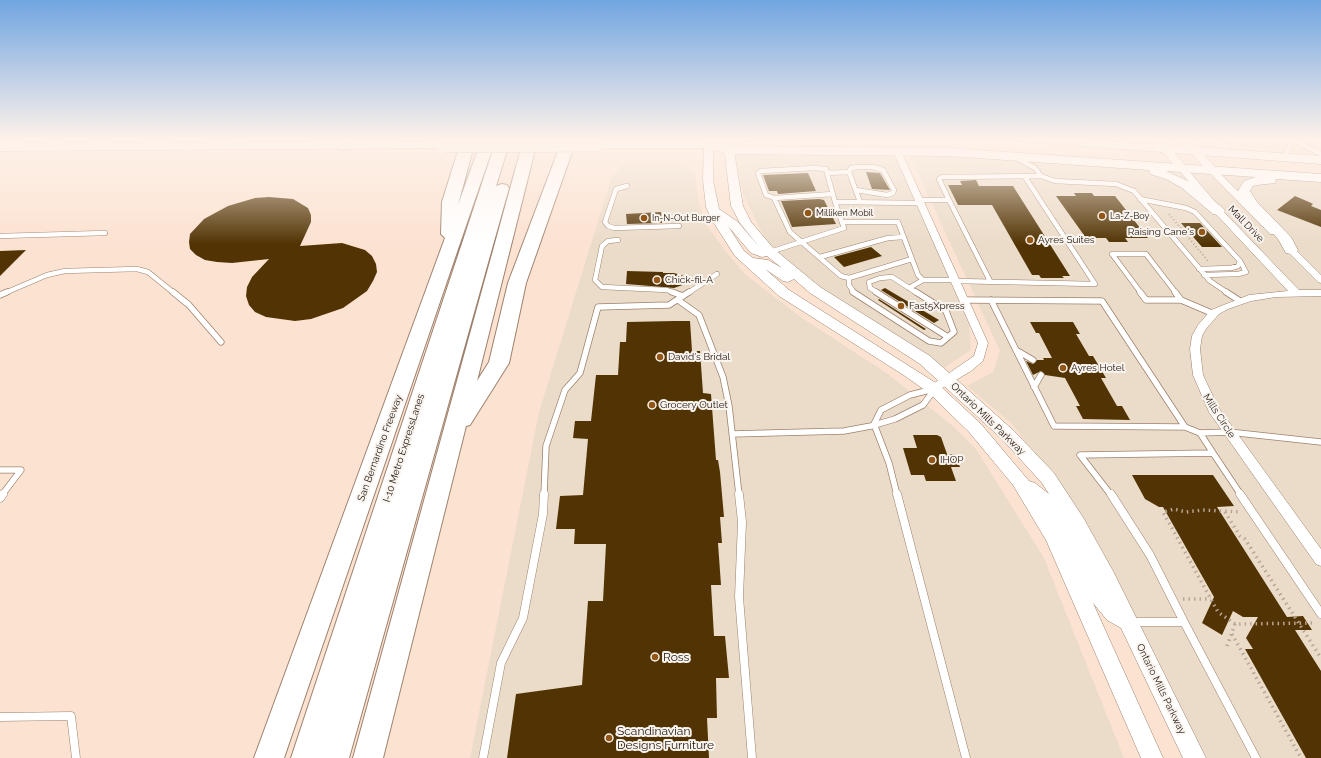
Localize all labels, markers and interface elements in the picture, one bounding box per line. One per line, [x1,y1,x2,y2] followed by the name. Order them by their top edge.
[1226,203,1266,245] street label: Mall Drive
[803,208,813,218] marker: Milliken Mobil
[816,208,873,218] place label: Milliken Mobil
[1097,211,1107,221] marker: La-Z-Boy
[1110,211,1149,221] place label: La-Z-Boy
[639,213,649,223] marker: In-N-Out Burger
[652,213,720,223] place label: In-N-Out Burger
[1128,226,1194,238] place label: Raising Cane's
[1197,227,1207,237] marker: Raising Cane's
[1038,234,1095,246] place label: Ayres Suites
[1025,235,1035,245] marker: Ayres Suites
[665,274,713,286] place label: Chick-fil-A
[652,275,662,285] marker: Chick-fil-A
[909,300,965,312] place label: Fast5Xpress
[896,301,906,311] marker: Fast5Xpress
[668,351,730,363] place label: David's Bridal
[655,352,665,362] marker: David's Bridal
[1071,362,1124,374] place label: Ayres Hotel
[1058,363,1068,373] marker: Ayres Hotel
[948,380,1028,458] street label: Ontario Mills Parkway
[381,392,427,504] street label: I-10 Metro ExpressLanes
[1200,392,1238,440] street label: Mills Circle
[355,393,405,503] street label: San Bernardino Freeway
[660,399,728,411] place label: Grocery Outlet
[647,400,657,410] marker: Grocery Outlet
[940,454,964,466] place label: IHOP
[927,455,937,465] marker: IHOP
[1134,642,1188,736] street label: Ontario Mills Parkway
[663,650,689,664] place label: Ross
[650,652,660,662] marker: Ross
[617,724,714,752] place label: Scandinavian Designs Furniture
[604,733,614,743] marker: Scandinavian Designs Furniture

